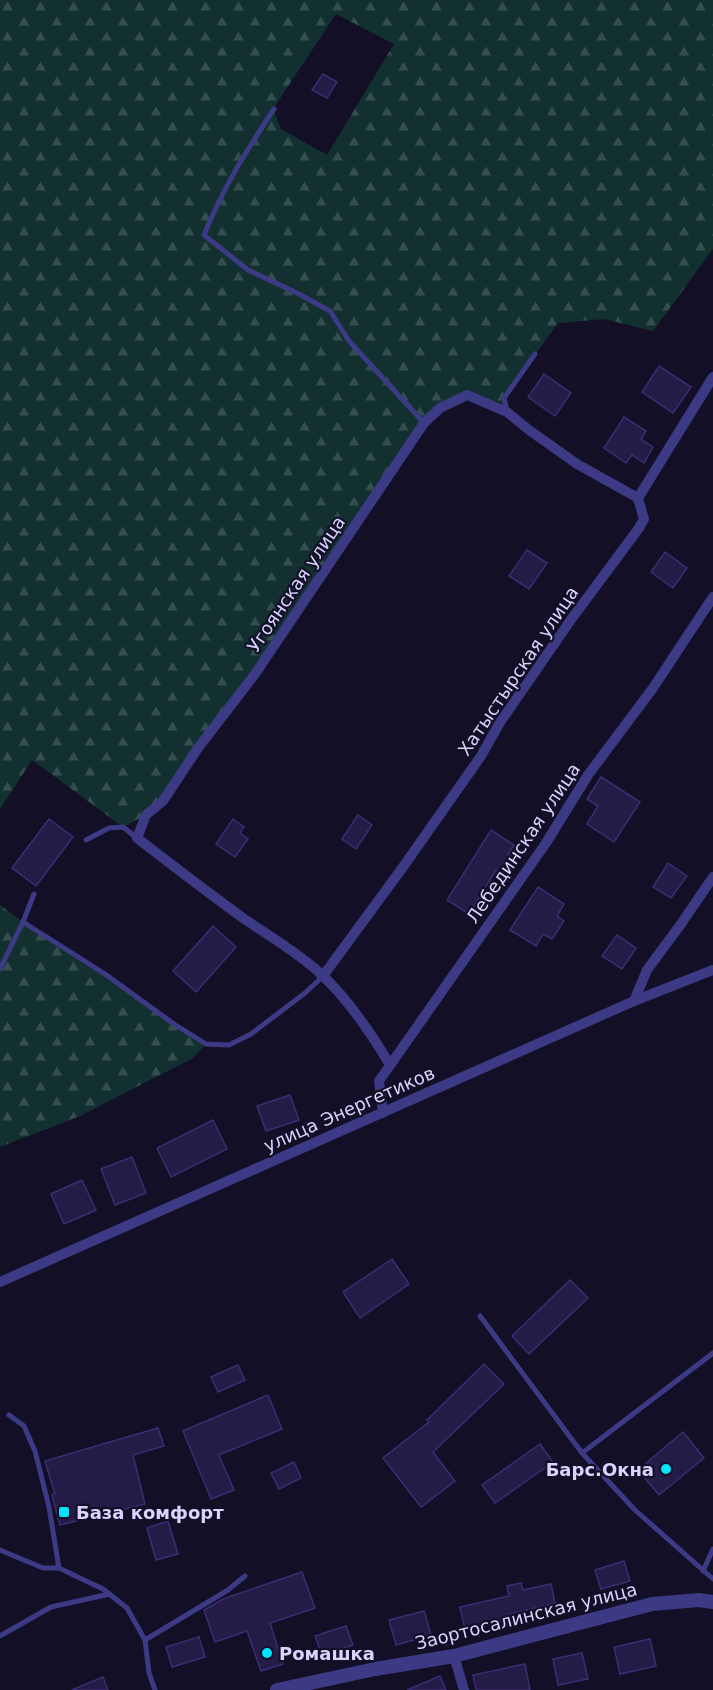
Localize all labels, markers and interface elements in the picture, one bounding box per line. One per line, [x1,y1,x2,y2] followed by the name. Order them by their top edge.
[243,512,349,656] street label: Угоянская улица
[453,582,583,760] street label: Хатыстырская улица
[462,759,584,927] street label: Лебединская улица
[260,1062,438,1156] street label: улица Энергетиков
[546,1459,654,1480] place label: Барс.Окна
[659,1462,673,1476] marker: Барс.Окна
[76,1502,224,1523] place label: База комфорт
[57,1505,71,1519] marker: База комфорт
[413,1578,639,1654] street label: Заортосалинская улица
[279,1643,375,1664] place label: Ромашка
[260,1646,274,1660] marker: Ромашка

